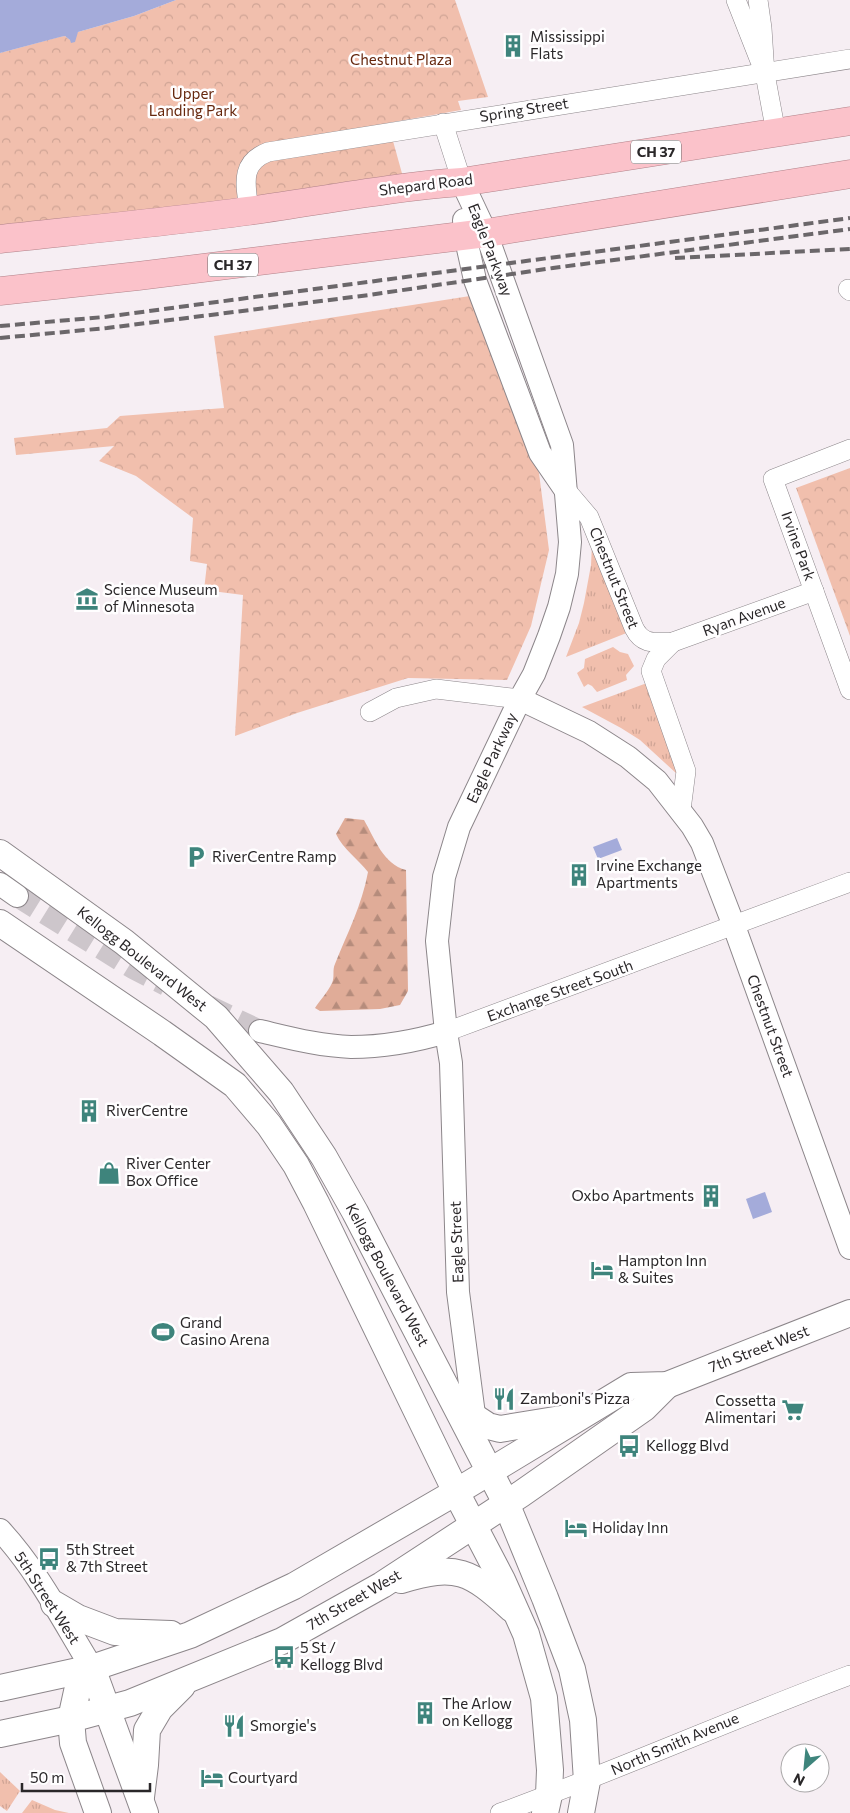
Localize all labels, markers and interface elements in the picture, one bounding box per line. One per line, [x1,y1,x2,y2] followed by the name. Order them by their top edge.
[530,27,605,62] place label: Mississippi Flats
[500,33,526,59] building icon: Mississippi Flats
[350,50,452,68] park label: Chestnut Plaza
[149,84,237,119] park label: Upper Landing Park
[478,93,569,125] street label: Spring Street
[631,140,681,163] road number: CH 37
[378,169,474,199] street label: Shepard Road
[465,201,517,299] street label: Eagle Parkway
[208,254,258,276] road number: CH 37
[778,509,820,583] street label: Irvine Park
[586,524,644,631] street label: Chestnut Street
[104,580,218,615] place label: Science Museum of Minnesota
[74,586,100,612] museum icon: Science Museum of Minnesota
[700,593,788,639] street label: Ryan Avenue
[462,709,520,806] street label: Eagle Parkway
[183,844,209,870] parking icon: RiverCentre Ramp
[212,847,337,865] place label: RiverCentre Ramp
[596,856,702,891] place label: Irvine Exchange Apartments
[566,862,592,888] building icon: Irvine Exchange Apartments
[74,902,211,1014] street label: Kellogg Boulevard West
[484,955,635,1025] street label: Exchange Street South
[744,972,798,1080] street label: Chestnut Street
[76,1098,102,1124] building icon: RiverCentre
[106,1101,188,1119] place label: RiverCentre
[126,1154,211,1189] place label: River Center Box Office
[96,1160,122,1186] shop icon: River Center Box Office
[698,1183,724,1209] building icon: Oxbo Apartments
[571,1186,694,1204] place label: Oxbo Apartments
[343,1200,433,1349] street label: Kellogg Boulevard West
[446,1201,466,1283] street label: Eagle Street
[618,1251,707,1286] place label: Hampton Inn & Suites
[589,1257,615,1283] hotel icon: Hampton Inn & Suites
[180,1313,270,1348] place label: Grand Casino Arena
[150,1319,176,1345] sports icon: Grand Casino Arena
[706,1321,811,1375] street label: 7th Street West
[491,1386,517,1412] restaurant icon: Zamboni's Pizza
[520,1389,630,1407] place label: Zamboni's Pizza
[705,1391,776,1426] place label: Cossetta Alimentari
[780,1397,806,1423] supermarket icon: Cossetta Alimentari
[616,1433,642,1459] bus stop icon: Kellogg Blvd
[646,1436,729,1454] place label: Kellogg Blvd
[563,1515,589,1541] hotel icon: Holiday Inn
[592,1518,668,1536] place label: Holiday Inn
[66,1540,148,1575] place label: 5th Street & 7th Street
[36,1546,62,1572] bus stop icon: 5th Street & 7th Street
[11,1548,84,1647] street label: 5th Street West
[303,1565,404,1633] street label: 7th Street West
[300,1638,383,1673] place label: 5 St / Kellogg Blvd
[271,1644,297,1670] bus stop icon: 5 St / Kellogg Blvd
[442,1694,513,1729] place label: The Arlow on Kellogg
[412,1700,438,1726] building icon: The Arlow on Kellogg
[608,1708,741,1778] street label: North Smith Avenue
[221,1713,247,1739] restaurant icon: Smorgie's
[250,1716,317,1734] place label: Smorgie's
[780,1743,830,1793] north arrow
[22,1760,150,1792] scale bar
[199,1765,225,1791] hotel icon: Courtyard
[30,1768,64,1786] text: 50 m
[228,1768,298,1786] place label: Courtyard
[790,1770,807,1790] text: N

